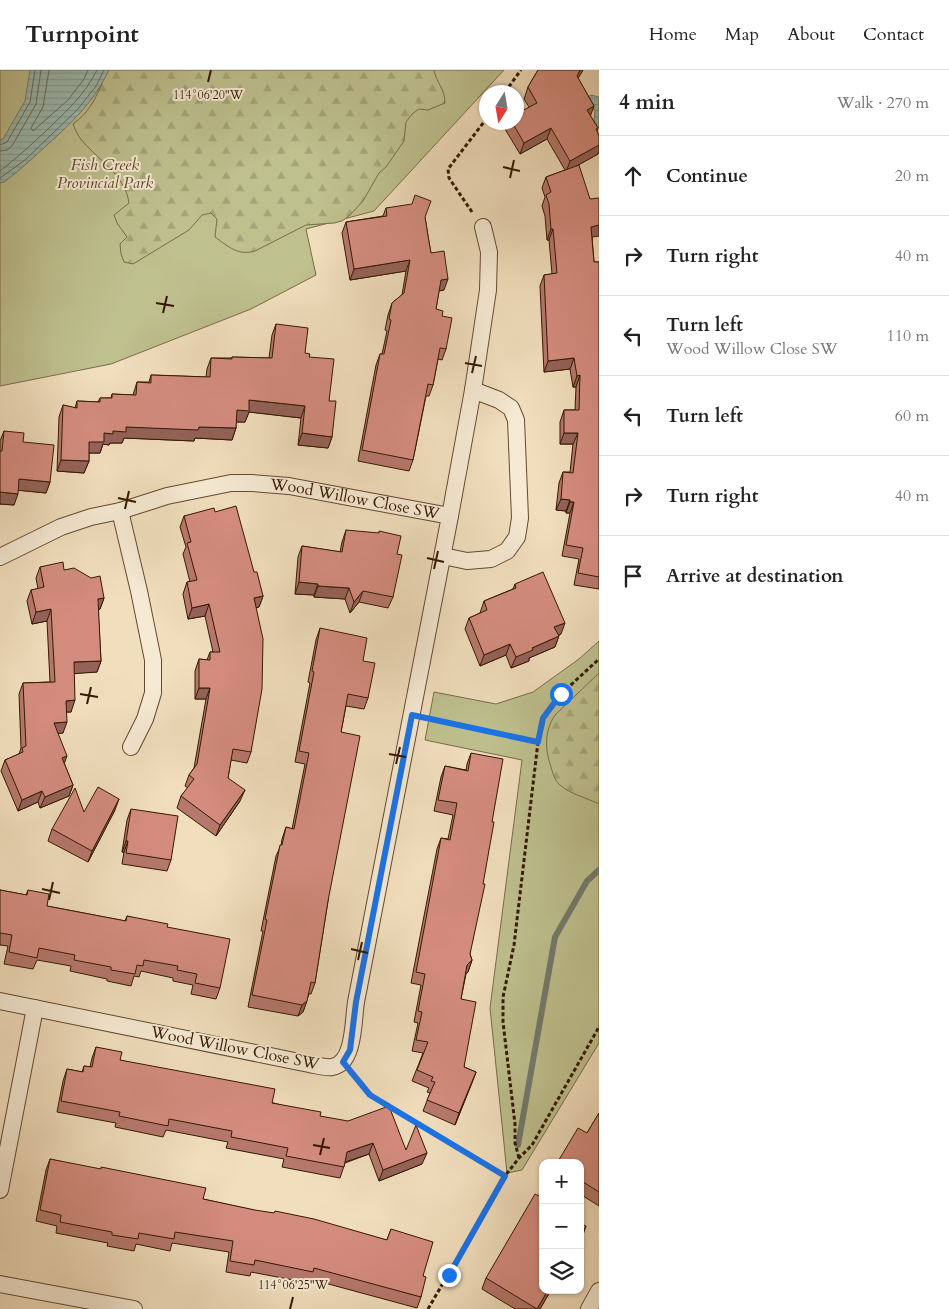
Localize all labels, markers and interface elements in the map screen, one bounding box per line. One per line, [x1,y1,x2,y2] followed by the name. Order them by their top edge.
[25,18,139,51] text: Turnpoint
[649,22,697,47] text: Home
[725,22,759,47] text: Map
[787,22,835,47] text: About
[863,22,924,47] text: Contact
[479,85,524,130] north arrow
[173,87,244,103] text: 114°06'20"W
[619,88,675,117] text: 4 min
[837,92,929,114] text: Walk · 270 m
[57,154,153,194] park label: Fish Creek Provincial Park
[619,162,647,190] icon: ahead
[666,163,748,189] text: Continue
[895,165,929,187] text: 20 m
[619,242,647,270] icon: right
[666,243,758,269] text: Turn right
[895,245,929,267] text: 40 m
[666,312,743,338] text: Turn left
[619,322,647,350] icon: left
[887,325,929,347] text: 110 m
[666,338,837,360] text: Wood Willow Close SW
[619,402,647,430] icon: left
[666,403,743,429] text: Turn left
[895,405,929,427] text: 60 m
[268,473,442,525] street label: Wood Willow Close SW
[619,482,647,510] icon: right
[666,483,758,509] text: Turn right
[895,485,929,507] text: 40 m
[619,562,647,590] icon: arrive
[666,563,843,589] text: Arrive at destination
[550,683,573,706] route start
[148,1021,322,1075] street label: Wood Willow Close SW
[539,1159,584,1294] map controls
[539,1159,584,1204] button: +
[539,1204,584,1249] button: −
[539,1249,584,1294] button: layers
[438,1264,461,1287] route end
[258,1277,329,1293] text: 114°06'25"W

